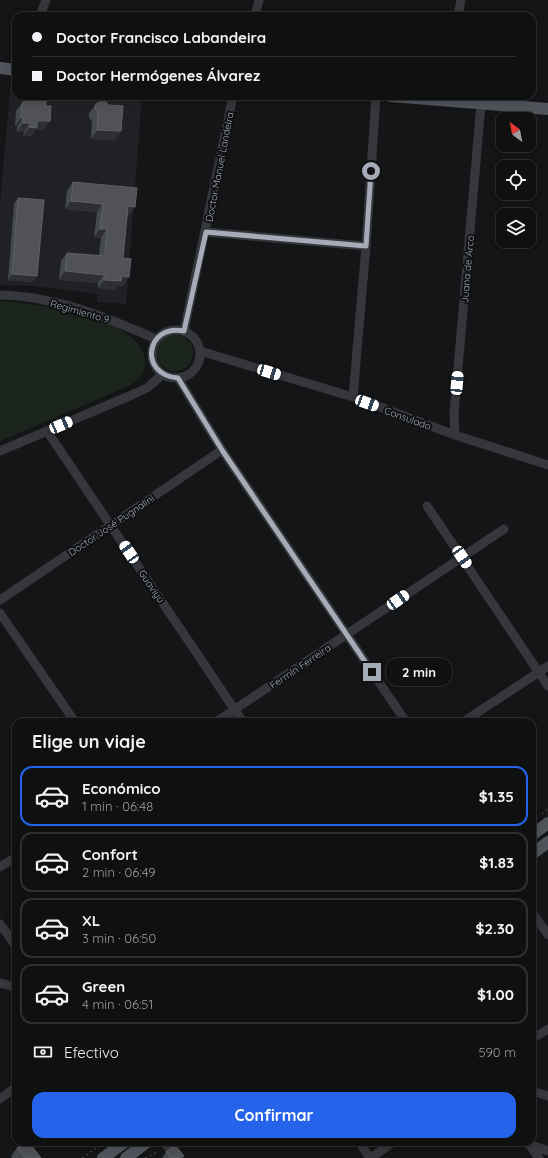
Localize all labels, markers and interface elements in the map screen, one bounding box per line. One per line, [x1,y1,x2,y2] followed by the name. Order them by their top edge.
[56,28,266,47] text: Doctor Francisco Labandeira
[56,66,260,85] text: Doctor Hermógenes Álvarez
[202,111,237,223] street label: Doctor Manuel Landeira
[496,112,536,152] north arrow
[496,112,536,248] map controls
[496,160,536,200] button: locate
[362,162,380,180] route start
[496,208,536,248] button: layers
[458,235,477,303] street label: Juana de Arco
[49,297,111,326] street label: Regimiento 9
[256,363,282,381] car
[450,371,464,395] car
[354,393,380,413] car
[382,404,433,433] street label: Consulado
[48,415,74,435] car
[66,492,157,559] street label: Doctor José Pugnalini
[117,539,141,565] car
[450,544,474,570] car
[136,567,167,605] street label: Guaviyú
[385,588,411,612] car
[267,641,333,692] street label: Fermín Ferreira
[386,658,452,686] callout: 2 min
[363,663,381,681] route end
[402,664,436,680] text: 2 min
[32,730,146,753] text: Elige un viaje
[34,778,70,814] icon: car
[82,779,161,798] text: Económico
[479,787,514,806] text: $1.35
[82,798,153,814] text: 1 min · 06:48
[34,844,70,880] icon: car
[82,845,138,864] text: Confort
[479,853,514,872] text: $1.83
[82,864,156,880] text: 2 min · 06:49
[34,910,70,946] icon: car
[82,911,100,930] text: XL
[476,919,514,938] text: $2.30
[82,930,156,946] text: 3 min · 06:50
[34,976,70,1012] icon: car
[82,977,125,996] text: Green
[477,985,514,1004] text: $1.00
[82,996,153,1012] text: 4 min · 06:51
[32,1041,54,1063] icon: cash
[64,1043,119,1062] text: Efectivo
[479,1044,516,1060] text: 590 m
[32,1092,516,1138] button: Confirmar

